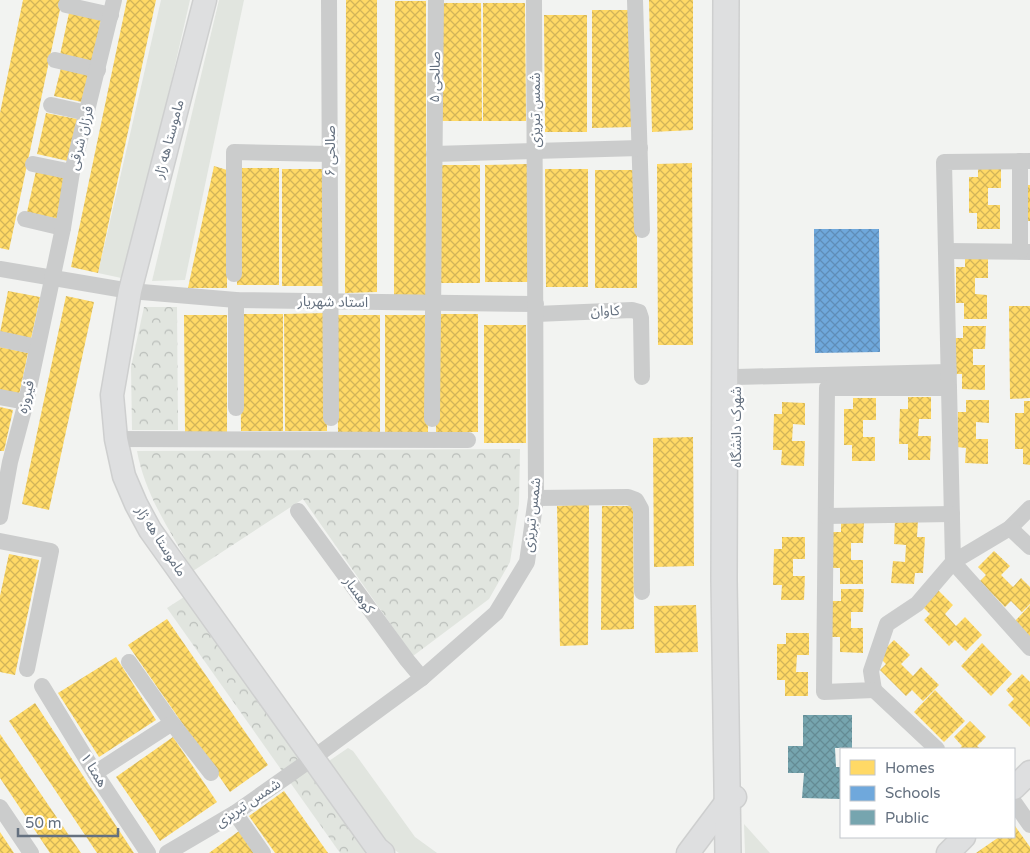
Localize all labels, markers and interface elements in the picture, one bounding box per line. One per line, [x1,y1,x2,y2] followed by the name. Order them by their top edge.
[426,51,444,103] street label: صالحی ۵
[527,73,544,147] street label: شمس تبریزی
[150,98,188,181] street label: ماموستا هه ژار
[65,104,97,172] street label: فرزان شرقی
[322,125,339,177] street label: صالحی ۶
[297,293,368,311] street label: استاد شهریار
[590,302,620,320] street label: کاوان
[14,379,38,415] street label: فیروزه
[728,386,745,468] street label: شهرک دانشگاه
[520,477,544,553] street label: شمس تبریزی
[131,502,190,580] street label: ماموستا هه ژار
[339,572,378,617] street label: کوهسار
[840,748,1015,838] legend
[77,750,111,790] street label: همتا ۱
[885,759,935,777] text: Homes
[212,775,284,831] street label: شمس تبریزی
[885,784,941,802] text: Schools
[18,806,118,838] scale bar
[885,809,929,827] text: Public
[25,814,62,832] text: 50 m

